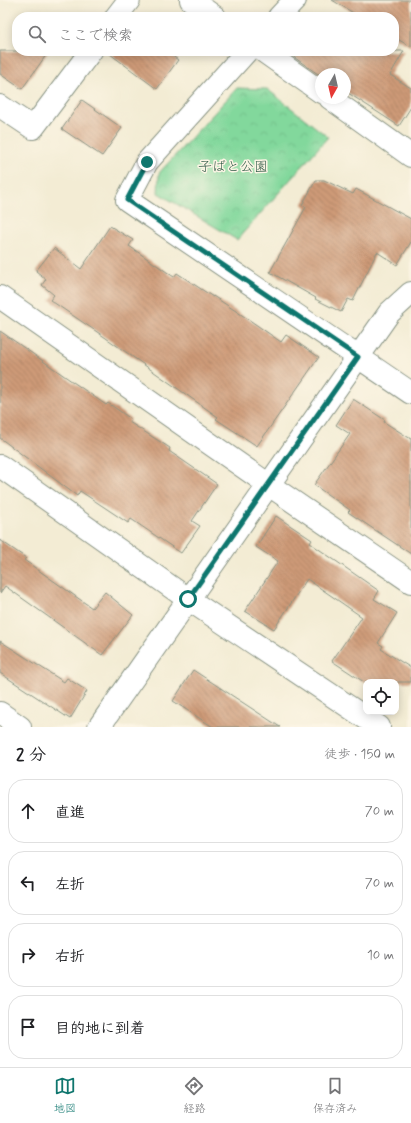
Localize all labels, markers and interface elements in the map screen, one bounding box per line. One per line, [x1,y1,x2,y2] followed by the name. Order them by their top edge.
[12,12,399,56] search box
[26,23,48,45] icon: search
[58,26,133,46] text: ここで検索
[315,68,351,104] north arrow
[138,153,156,171] route end
[198,158,268,176] park label: 子ばと公園
[179,590,197,608] route start
[363,679,399,715] map controls
[363,679,399,715] button: locate
[16,744,46,766] text: 2 分
[325,746,395,763] text: 徒歩 · 150 m
[17,800,39,822] icon: ahead
[55,803,85,823] text: 直進
[365,803,394,820] text: 70 m
[17,872,39,894] icon: left
[55,875,85,895] text: 左折
[365,875,394,892] text: 70 m
[17,944,39,966] icon: right
[55,947,85,967] text: 右折
[367,947,394,964] text: 10 m
[17,1016,39,1038] icon: arrive
[55,1019,145,1039] text: 目的地に到着
[54,1075,76,1116] tab: 地図
[183,1075,205,1116] tab: 経路
[313,1075,357,1116] tab: 保存済み

